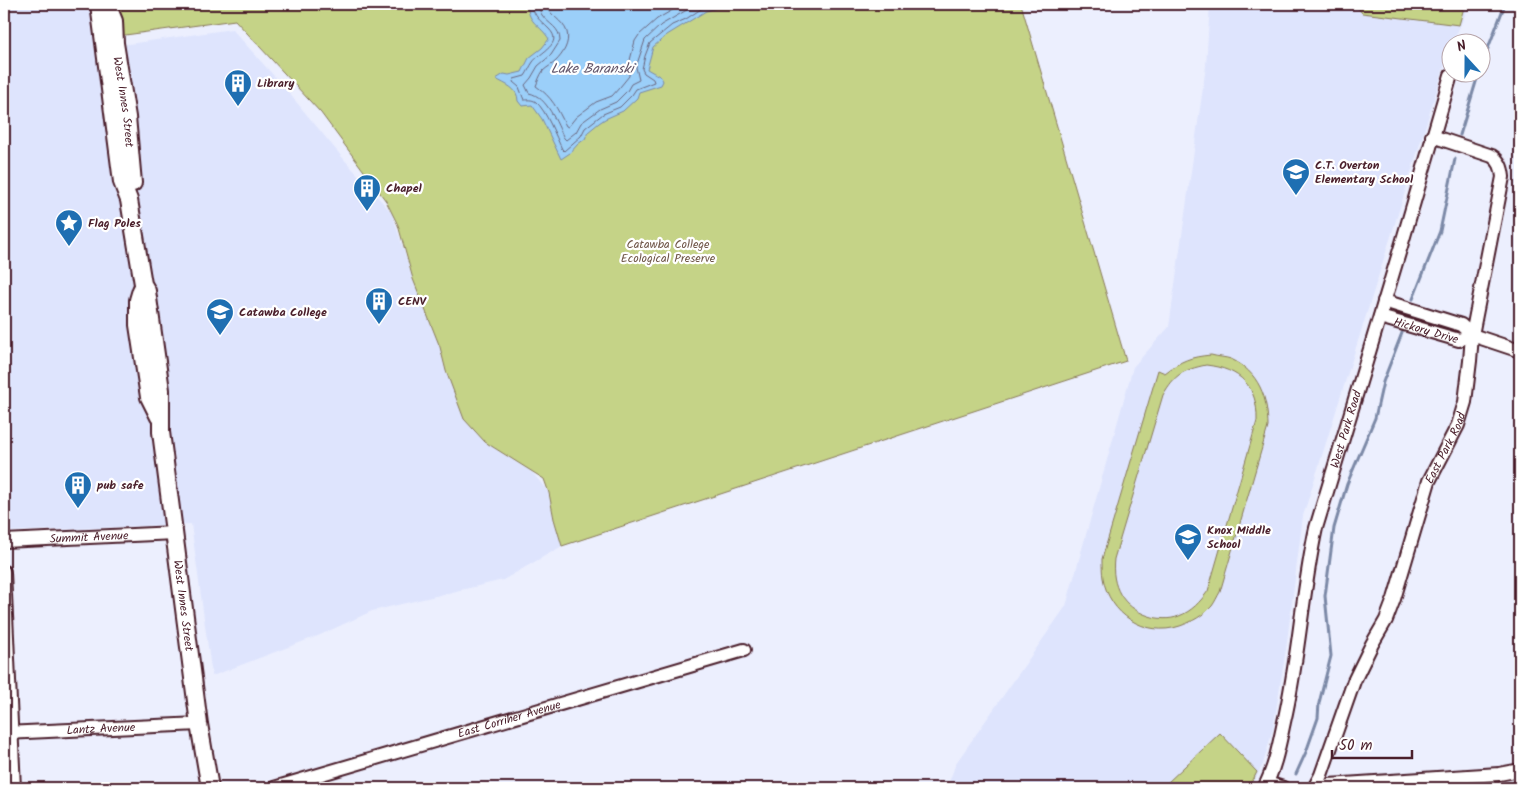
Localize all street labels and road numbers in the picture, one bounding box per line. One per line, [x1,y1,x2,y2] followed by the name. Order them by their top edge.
[107,55,139,149] street label: West Innes Street
[1391,312,1461,350] street label: Hickory Drive
[1326,387,1367,471] street label: West Park Road
[1420,409,1472,487] street label: East Park Road
[49,526,129,549] street label: Summit Avenue
[168,559,198,653] street label: West Innes Street
[455,695,564,744] street label: East Corriher Avenue
[66,718,136,740] street label: Lantz Avenue

